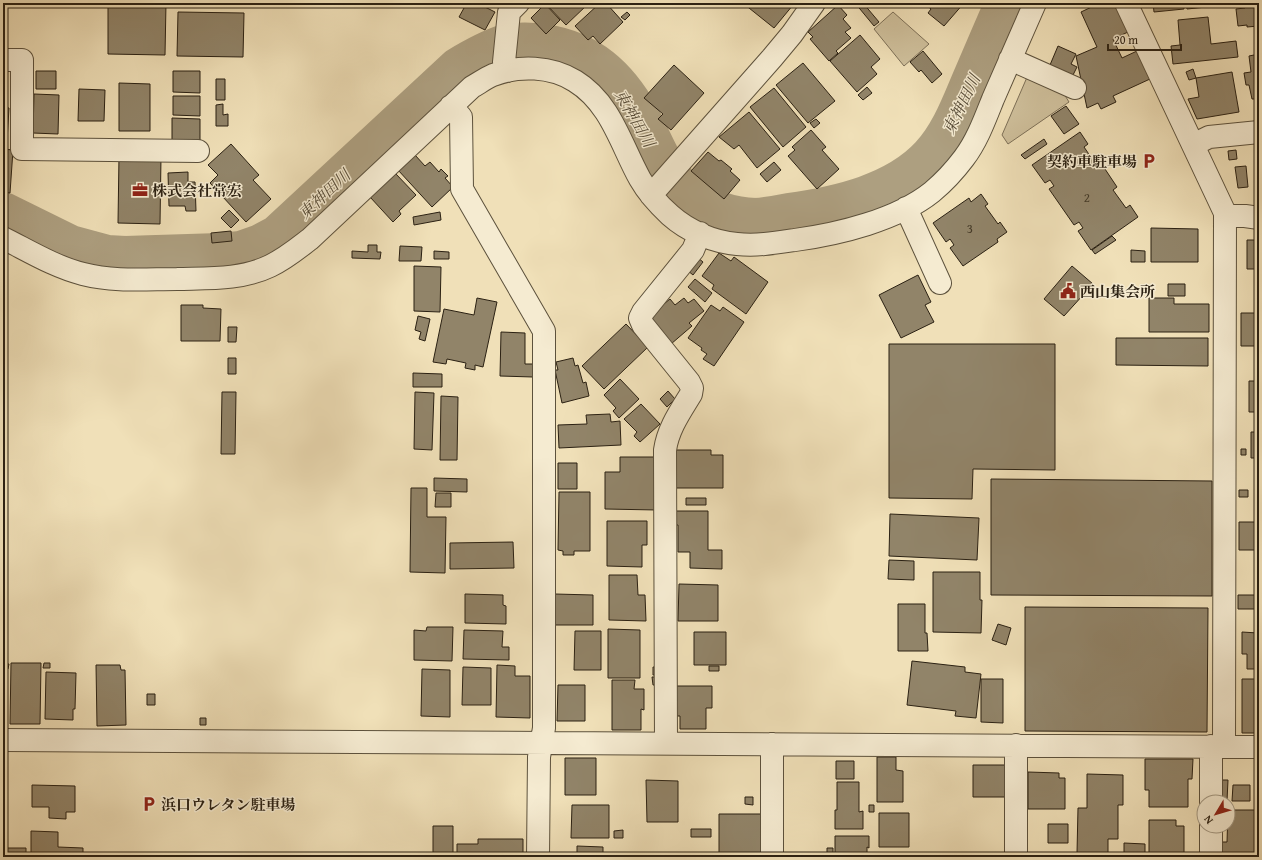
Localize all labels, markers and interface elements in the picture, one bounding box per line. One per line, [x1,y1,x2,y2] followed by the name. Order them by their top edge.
[1108,26,1181,52] scale bar
[1114,31,1138,48] text: 20 m
[936,68,987,138] water label: 東神田川
[609,84,662,153] water label: 東神田川
[1047,151,1137,172] place label: 契約車駐車場
[1140,152,1158,170] parking icon: 契約車駐車場
[292,162,357,225] water label: 東神田川
[152,180,242,201] place label: 株式会社常宏
[131,181,149,199] office icon: 株式会社常宏
[1084,188,1090,207] house number: 2
[967,219,973,238] house number: 3
[1080,281,1155,302] place label: 西山集会所
[1059,282,1077,300] public building icon: 西山集会所
[161,794,295,815] place label: 浜口ウレタン駐車場
[1196,794,1236,834] north arrow
[140,795,158,813] parking icon: 浜口ウレタン駐車場
[1199,812,1217,828] text: N

